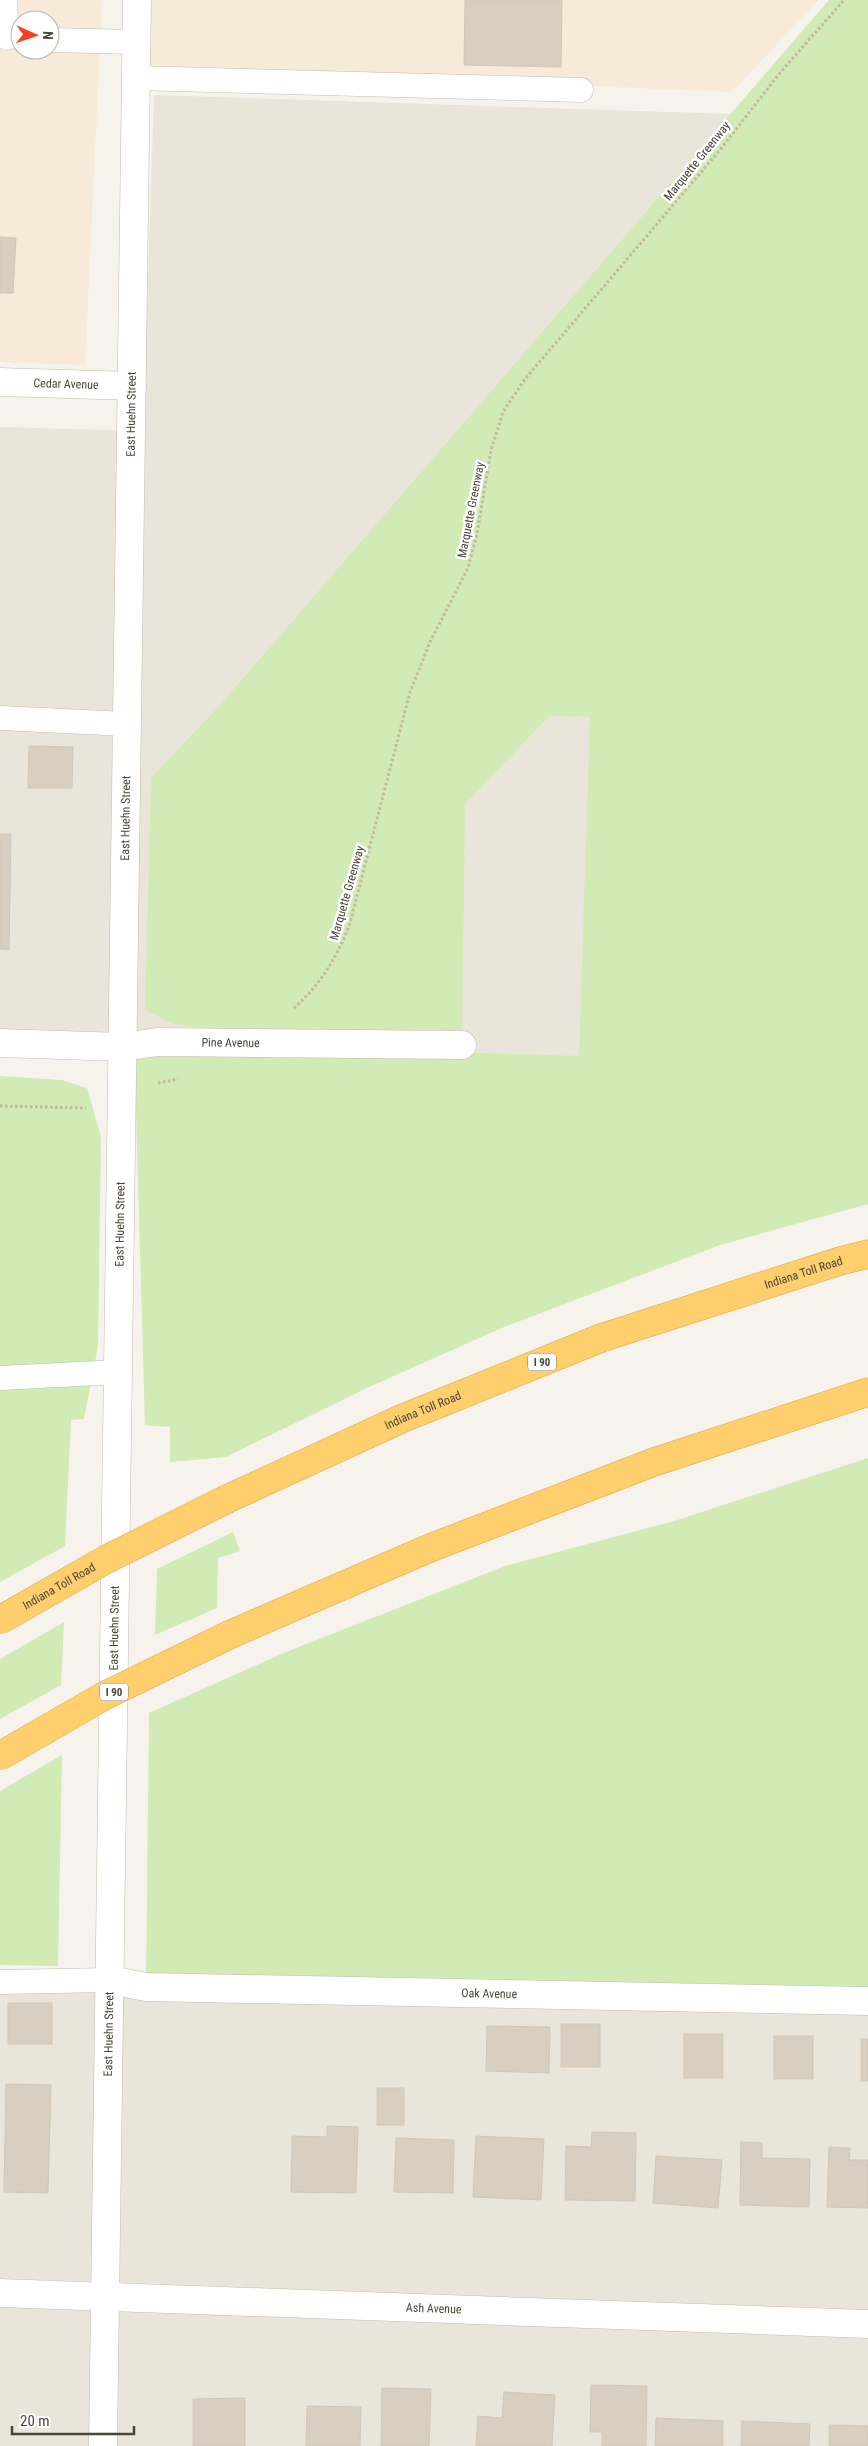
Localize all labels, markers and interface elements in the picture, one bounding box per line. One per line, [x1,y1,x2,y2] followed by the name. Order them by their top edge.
[10,10,60,60] north arrow
[40,31,56,40] text: N
[661,119,733,203] street label: Marquette Greenway
[124,371,139,457] street label: East Huehn Street
[33,376,99,392] street label: Cedar Avenue
[455,461,487,559] street label: Marquette Greenway
[118,775,133,861] street label: East Huehn Street
[327,844,367,942] street label: Marquette Greenway
[201,1035,260,1050] street label: Pine Avenue
[112,1181,128,1267] street label: East Huehn Street
[763,1254,844,1292] street label: Indiana Toll Road
[528,1354,556,1370] road number: I 90
[382,1388,463,1433] street label: Indiana Toll Road
[20,1560,98,1613] street label: Indiana Toll Road
[107,1585,122,1671] street label: East Huehn Street
[100,1684,128,1700] road number: I 90
[461,1986,518,2001] street label: Oak Avenue
[101,1991,116,2077] street label: East Huehn Street
[406,2301,462,2316] street label: Ash Avenue
[12,2404,135,2436] scale bar
[20,2412,50,2430] text: 20 m

